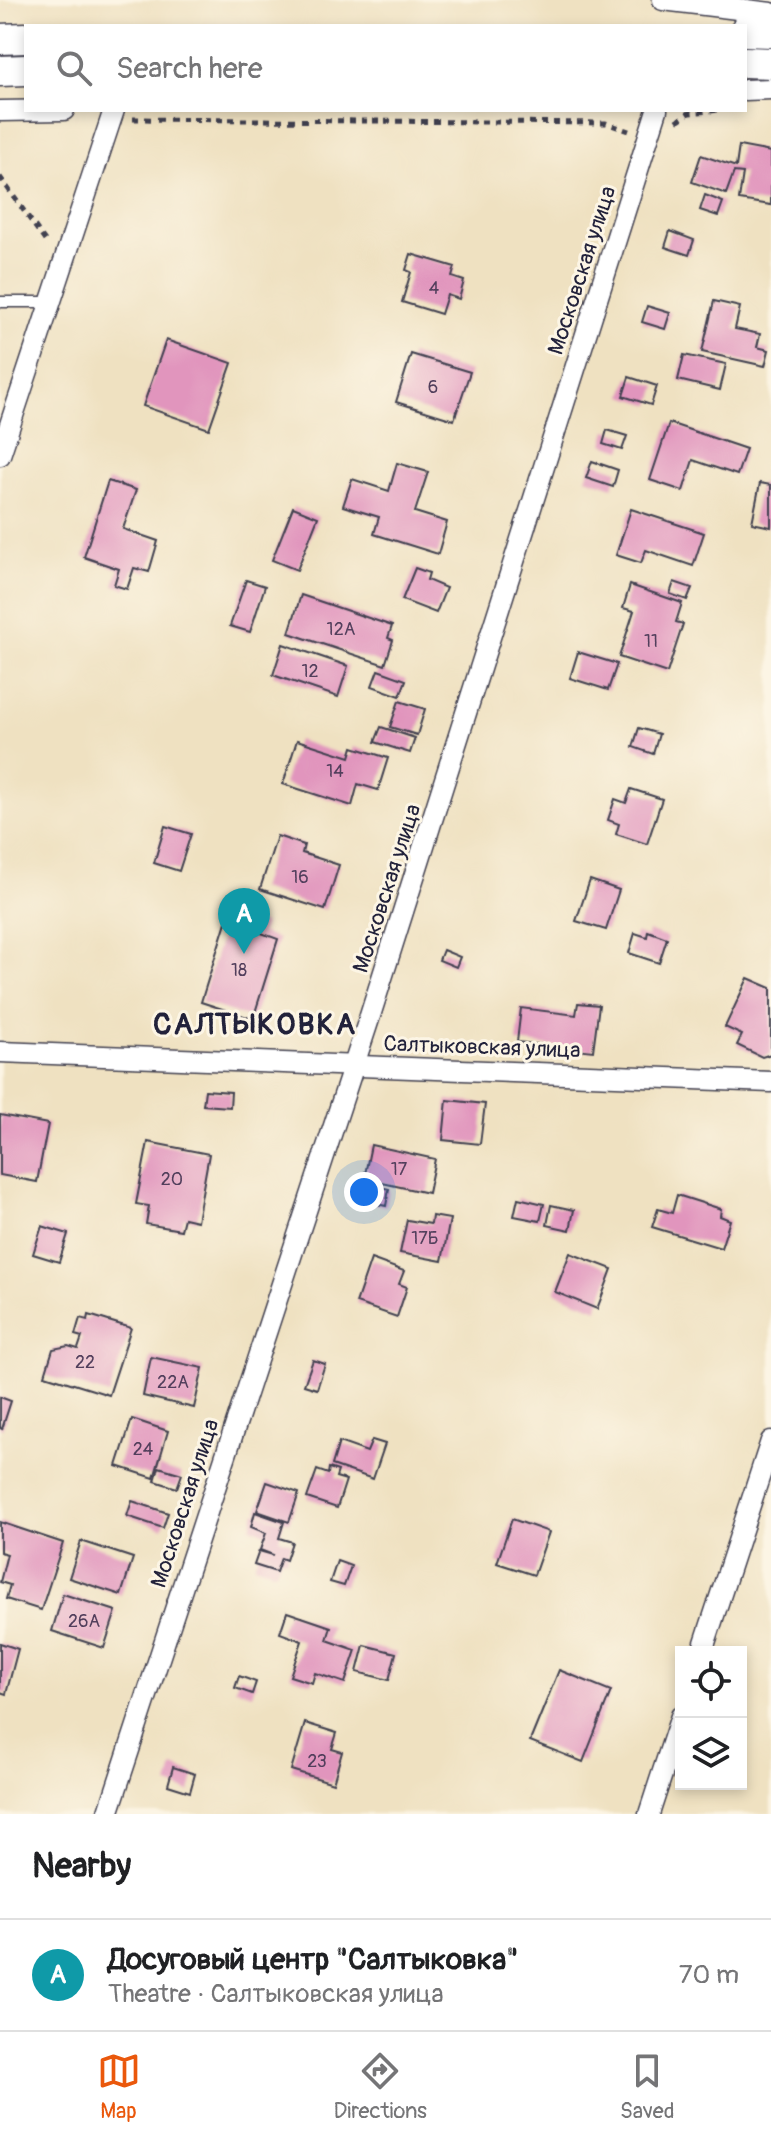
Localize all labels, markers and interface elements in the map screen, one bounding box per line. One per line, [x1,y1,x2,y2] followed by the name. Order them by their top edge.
[24,24,747,112] search box
[52,46,96,90] icon: search
[116,50,263,87] text: Search here
[542,183,622,358] street label: Московская улица
[429,277,440,300] house number: 4
[428,376,438,399] house number: 6
[327,618,356,641] house number: 12А
[644,630,658,653] house number: 11
[301,660,319,683] house number: 12
[326,760,344,783] house number: 14
[347,801,427,976] street label: Московская улица
[291,866,309,889] house number: 16
[218,888,270,954] pin: A
[231,959,247,982] house number: 18
[153,1006,357,1043] district label: САЛТЫКОВКА
[383,1030,581,1064] street label: Салтыковская улица
[391,1158,408,1181] house number: 17
[161,1168,183,1191] house number: 20
[344,1172,384,1212] your location
[411,1227,439,1250] house number: 17Б
[75,1351,95,1374] house number: 22
[157,1371,189,1394] house number: 22А
[145,1416,225,1591] street label: Московская улица
[133,1438,154,1461] house number: 24
[68,1610,100,1633] house number: 26А
[675,1646,747,1790] map controls
[675,1646,747,1718] button: locate
[675,1718,747,1790] button: layers
[307,1750,327,1773] house number: 23
[32,1845,131,1888] text: Nearby
[108,1941,518,1978] text: Досуговый центр "Салтыковка"
[50,1959,66,1991] text: A
[679,1959,739,1991] text: 70 m
[108,1978,444,2010] text: Theatre · Салтыковская улица
[97,2049,141,2125] tab: Map
[334,2049,427,2125] tab: Directions
[620,2049,674,2125] tab: Saved

